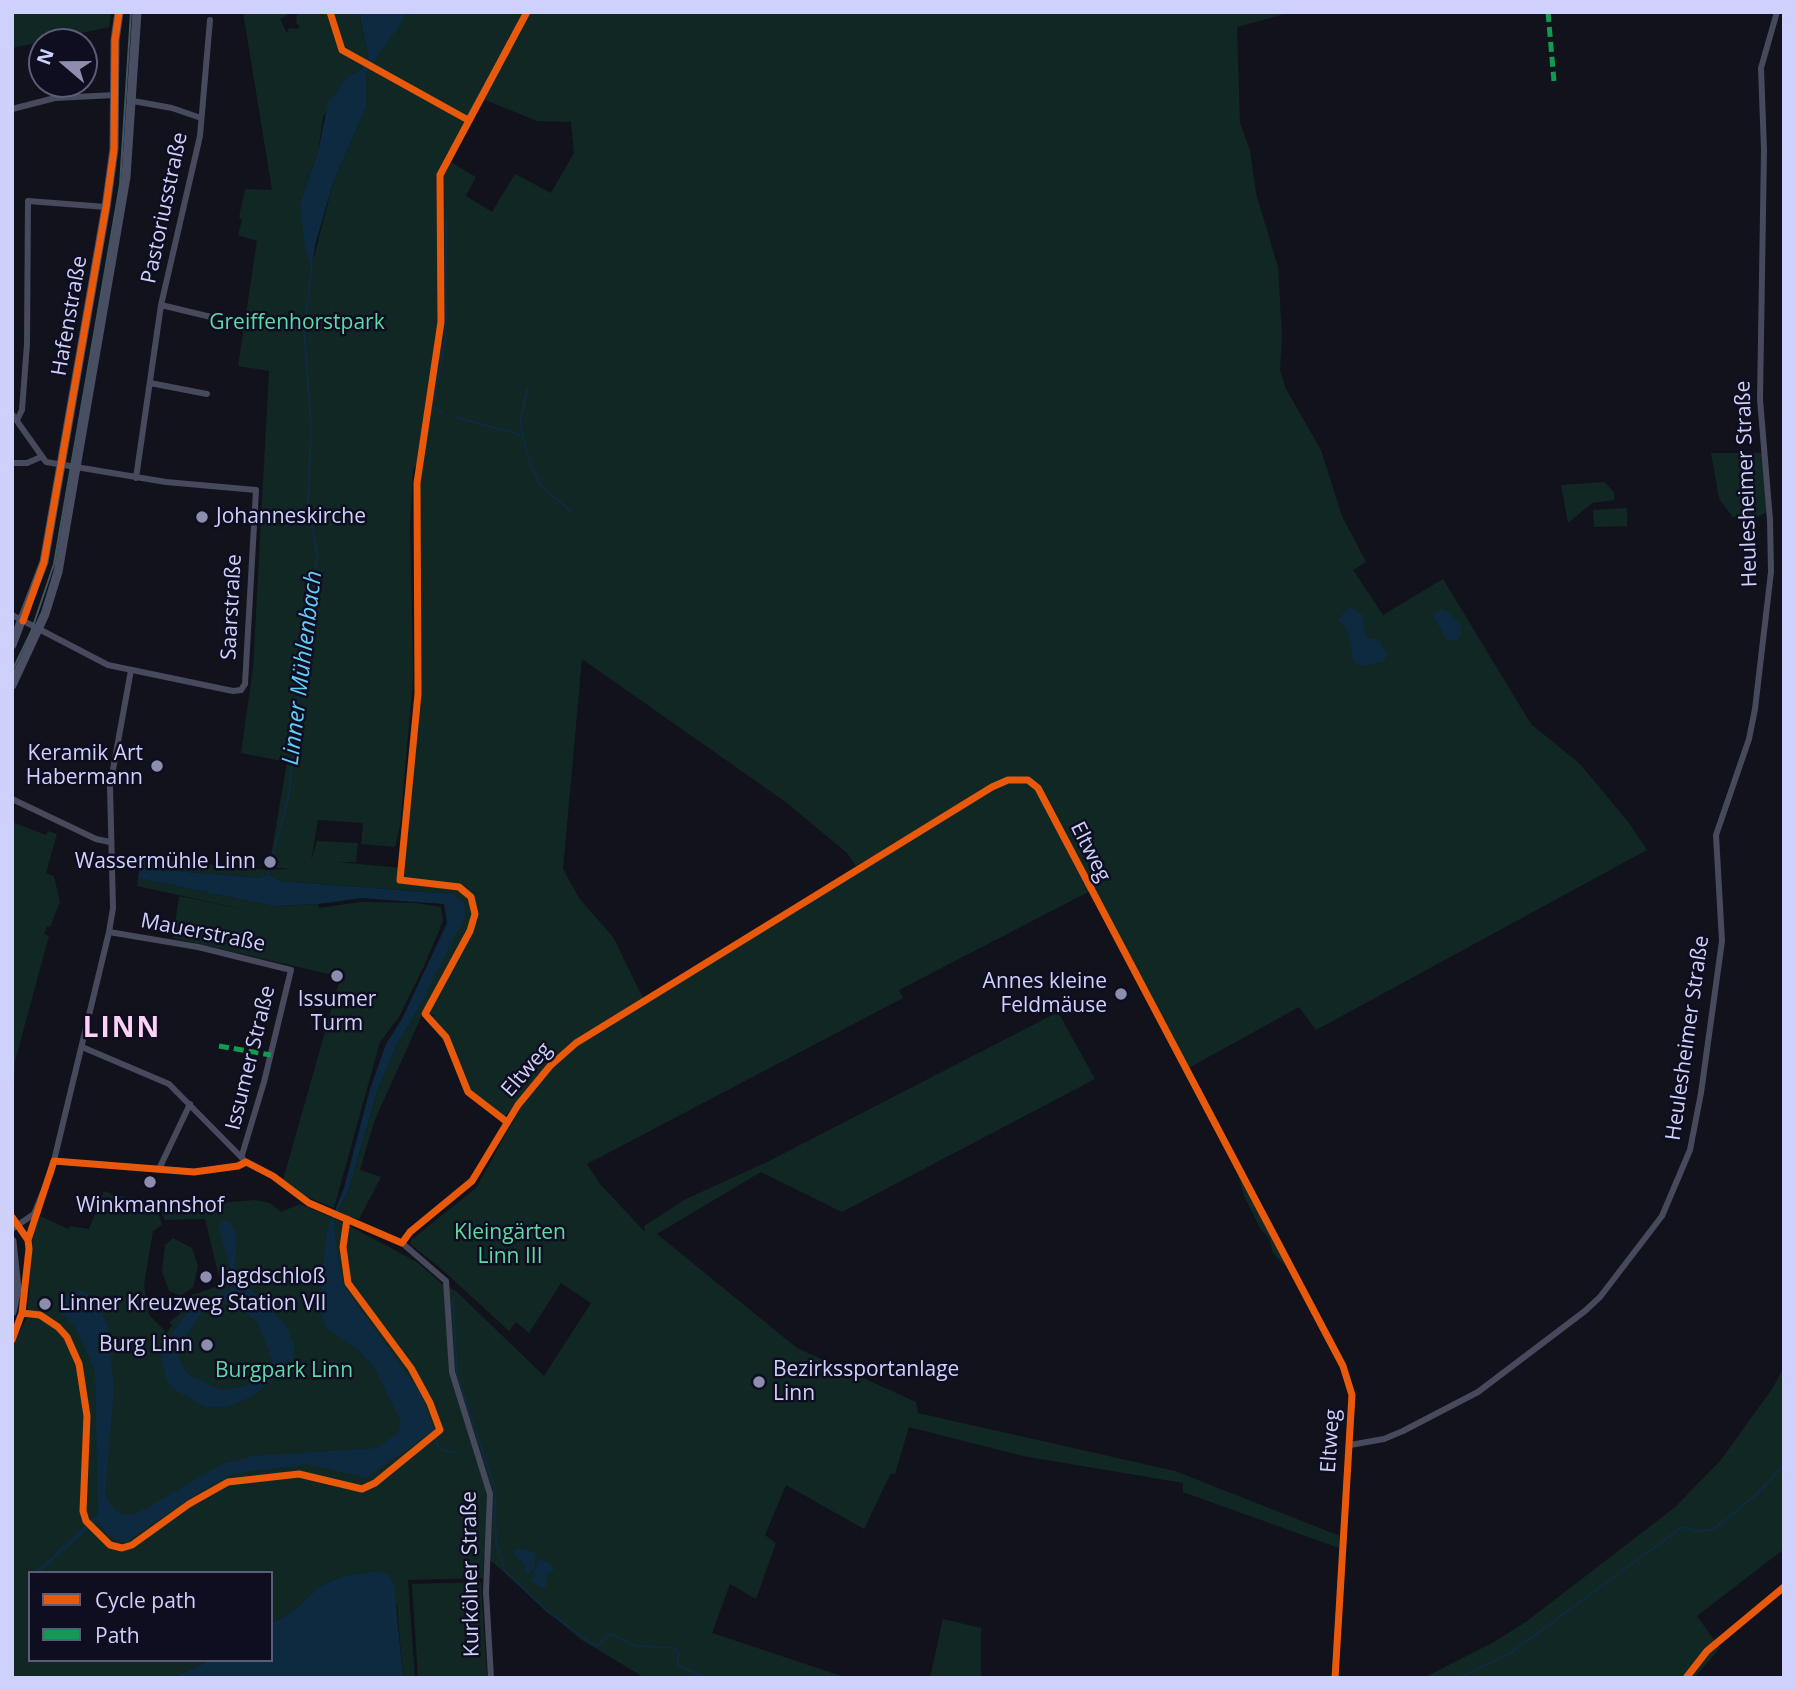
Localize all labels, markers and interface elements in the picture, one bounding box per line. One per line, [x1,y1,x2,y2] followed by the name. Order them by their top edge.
[28,28,98,98] north arrow
[30,45,60,68] text: N
[137,130,193,286] street label: Pastoriusstraße
[47,254,93,378] street label: Hafenstraße
[209,310,385,336] park label: Greiffenhorstpark
[1731,380,1763,588] street label: Heulesheimer Straße
[216,504,366,530] place label: Johanneskirche
[194,509,210,525] marker: Johanneskirche
[217,553,247,661] street label: Saarstraße
[277,569,329,767] water label: Linner Mühlenbach
[26,741,143,791] place label: Keramik Art Habermann
[149,758,165,774] marker: Keramik Art Habermann
[1064,818,1116,886] street label: Eltweg
[75,849,256,875] place label: Wassermühle Linn
[262,854,278,870] marker: Wassermühle Linn
[139,909,267,957] street label: Mauerstraße
[1661,934,1715,1142] street label: Heulesheimer Straße
[329,968,345,984] marker: Issumer Turm
[983,969,1107,1019] place label: Annes kleine Feldmäuse
[221,983,281,1133] street label: Issumer Straße
[1113,986,1129,1002] marker: Annes kleine Feldmäuse
[298,987,376,1037] place label: Issumer Turm
[83,1012,161,1046] district label: LINN
[497,1038,557,1102] street label: Eltweg
[142,1174,158,1190] marker: Winkmannshof
[76,1193,224,1219] place label: Winkmannshof
[454,1220,566,1270] park label: Kleingärten Linn III
[220,1264,326,1290] place label: Jagdschloß
[198,1269,214,1285] marker: Jagdschloß
[59,1291,326,1317] place label: Linner Kreuzweg Station VII
[37,1296,53,1312] marker: Linner Kreuzweg Station VII
[99,1332,193,1358] place label: Burg Linn
[199,1337,215,1353] marker: Burg Linn
[773,1357,959,1407] place label: Bezirkssportanlage Linn
[215,1358,353,1384] park label: Burgpark Linn
[751,1374,767,1390] marker: Bezirkssportanlage Linn
[1316,1408,1346,1474] street label: Eltweg
[457,1491,485,1657] street label: Kurkölner Straße
[28,1571,273,1662] legend
[95,1586,196,1614] text: Cycle path
[95,1621,140,1649] text: Path

